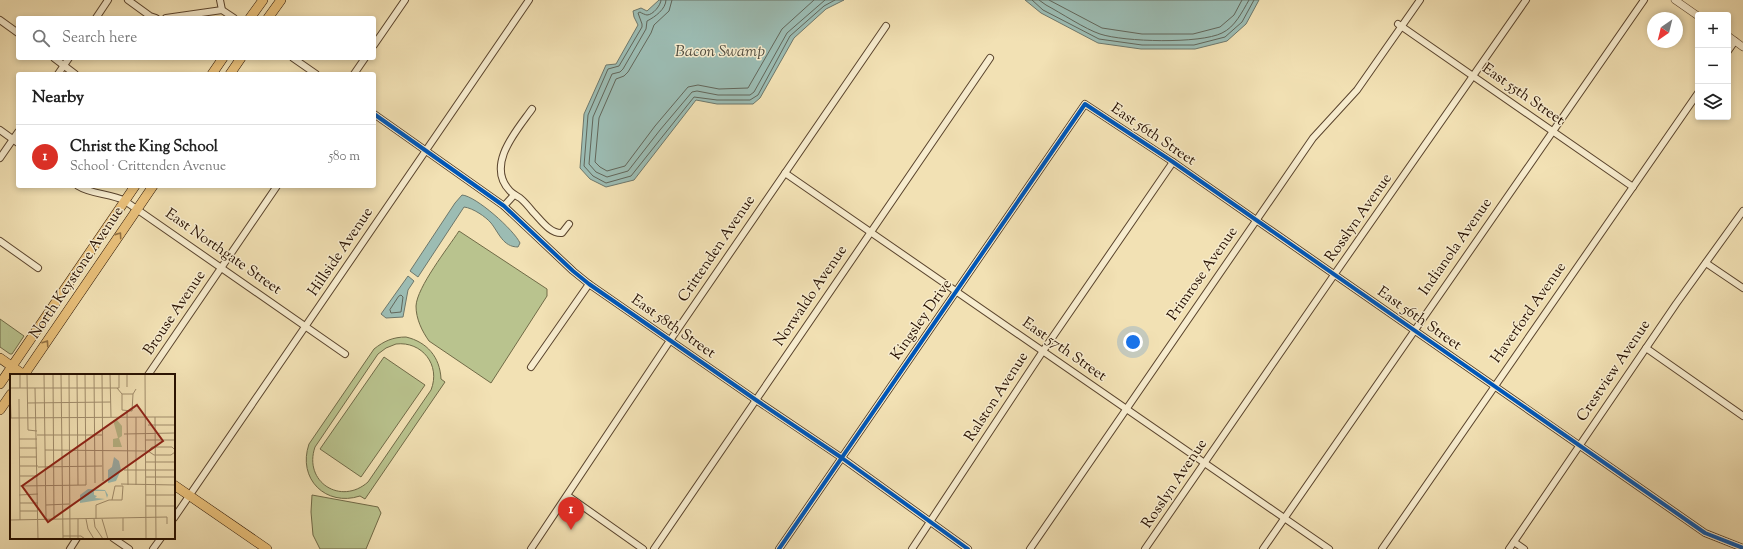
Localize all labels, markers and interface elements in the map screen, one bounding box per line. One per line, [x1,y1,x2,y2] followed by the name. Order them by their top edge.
[1647,12,1683,48] north arrow
[1695,12,1731,120] map controls
[1695,12,1731,48] button: +
[16,16,376,60] search box
[30,27,52,49] icon: search
[62,28,137,49] text: Search here
[675,41,765,64] water label: Bacon Swamp
[1695,48,1731,84] button: −
[1477,59,1569,131] street label: East 55th Street
[1695,84,1731,120] button: layers
[32,86,84,110] text: Nearby
[1106,99,1200,171] street label: East 56th Street
[70,137,218,158] text: Christ the King School
[43,148,47,166] text: 1
[329,148,360,166] text: 580 m
[70,158,226,176] text: School · Crittenden Avenue
[1321,169,1397,267] street label: Rosslyn Avenue
[673,191,761,307] street label: Crittenden Avenue
[1415,194,1497,300] street label: Indianola Avenue
[25,203,129,343] street label: North Keystone Avenue
[303,203,379,301] street label: Hillside Avenue
[161,204,285,300] street label: East Northgate Street
[1163,223,1243,325] street label: Primrose Avenue
[114,233,121,240] one-way arrow
[769,241,853,351] street label: Norwaldo Avenue
[1486,258,1572,368] street label: Haverford Avenue
[139,266,211,360] street label: Brouse Avenue
[886,275,958,365] street label: Kingsley Drive
[1373,282,1465,356] street label: East 56th Street
[627,290,719,364] street label: East 58th Street
[1018,313,1110,387] street label: East 57th Street
[1572,316,1656,426] street label: Crestview Avenue
[1123,332,1143,352] your location
[41,340,49,347] one-way arrow
[960,348,1034,446] street label: Ralston Avenue
[10,374,175,539] inset map
[1137,435,1213,533] street label: Rosslyn Avenue
[558,497,584,530] pin: 1

